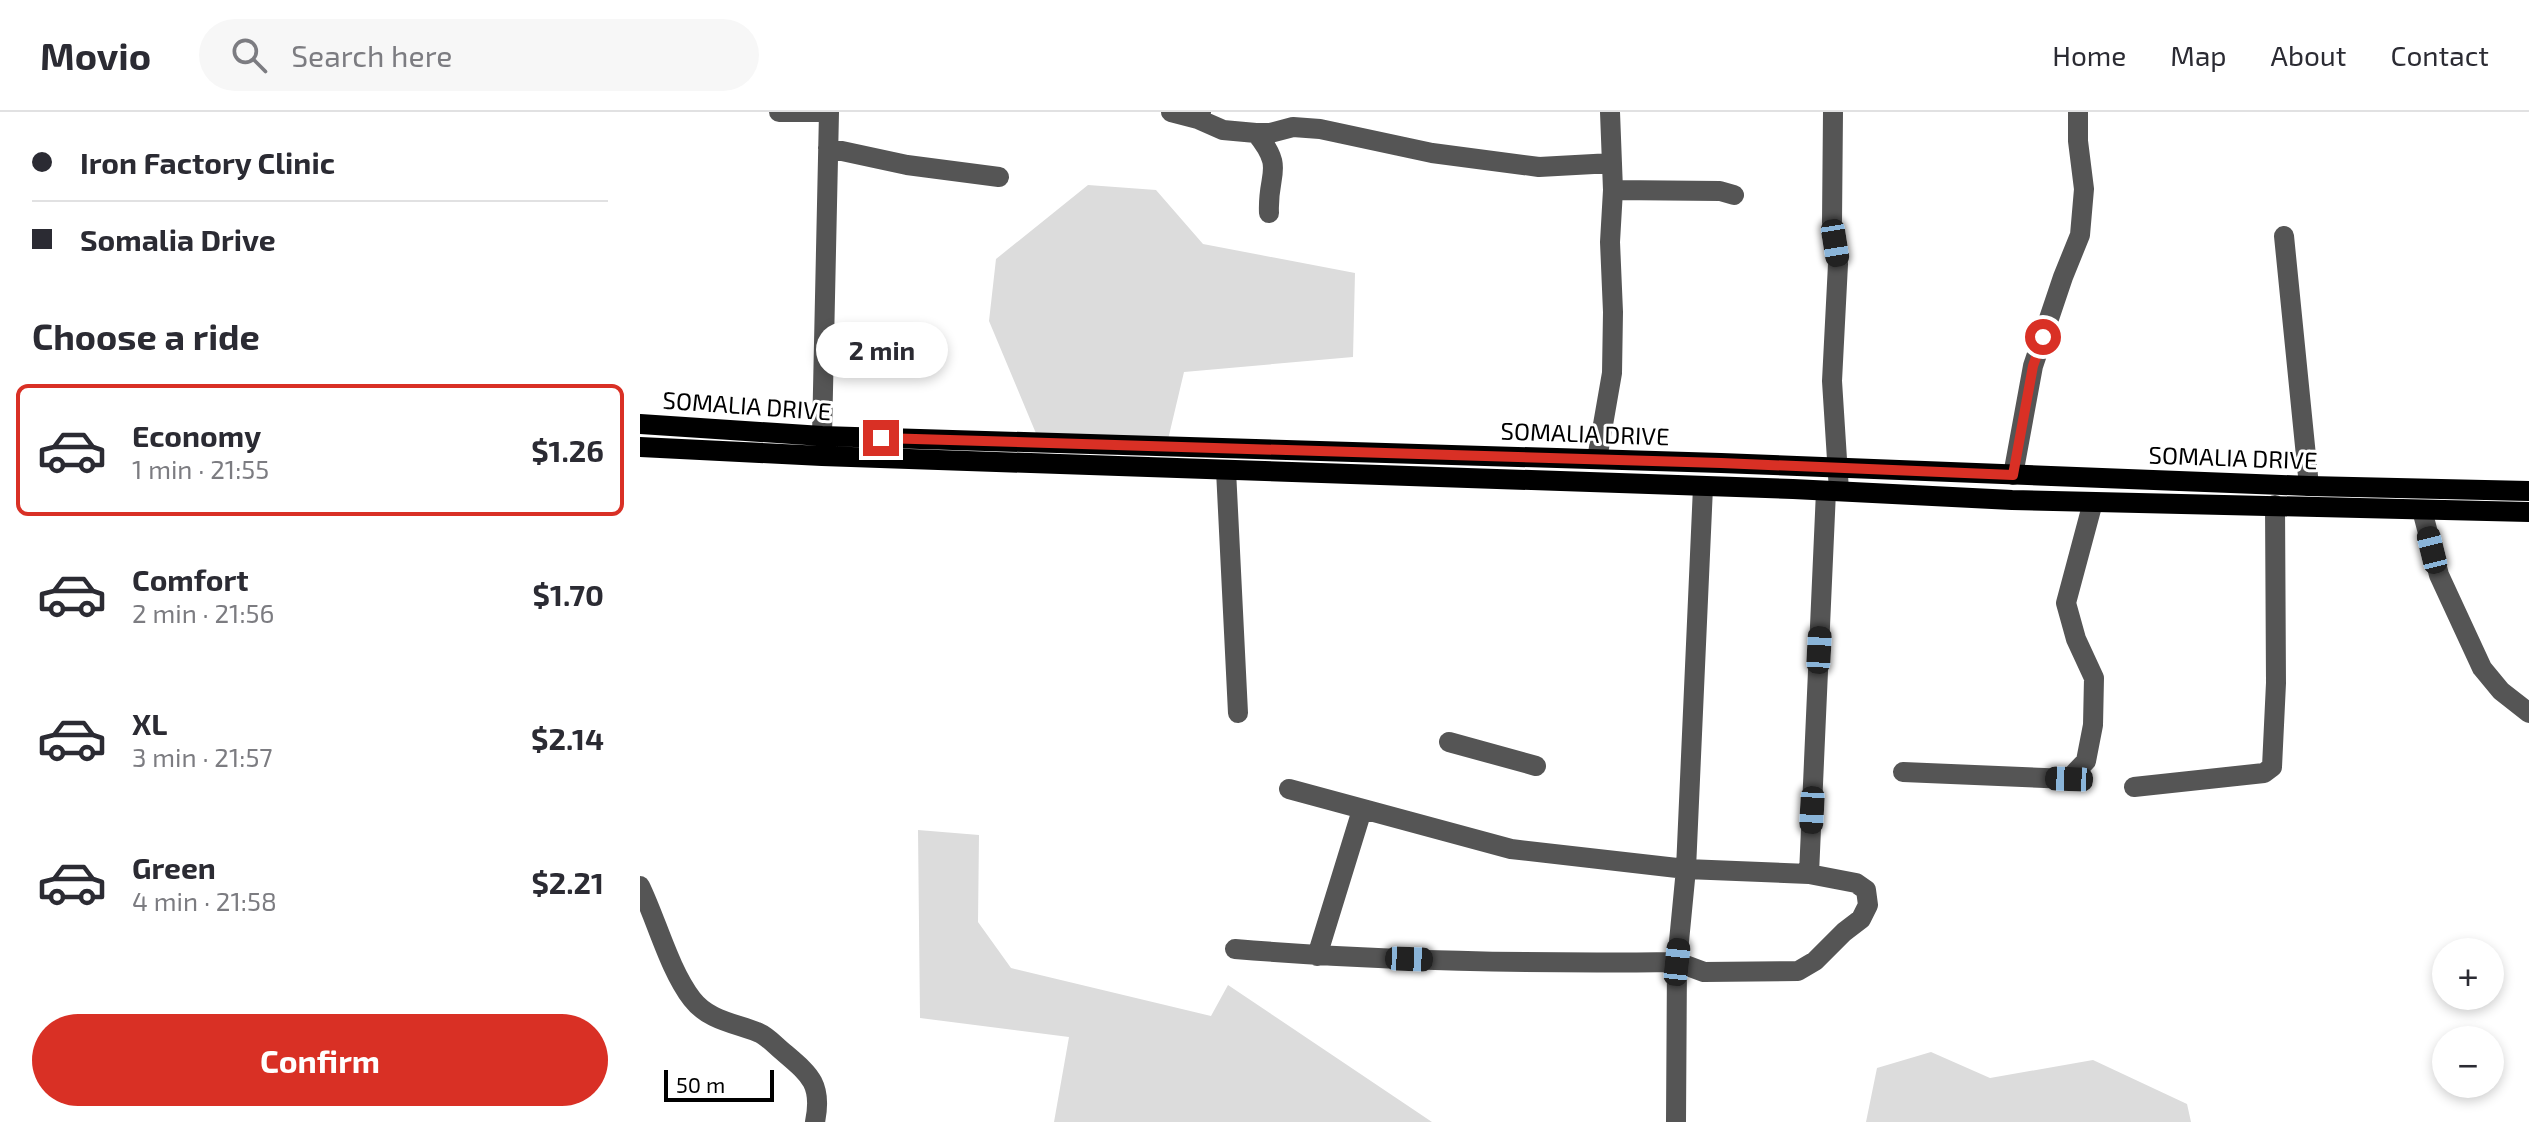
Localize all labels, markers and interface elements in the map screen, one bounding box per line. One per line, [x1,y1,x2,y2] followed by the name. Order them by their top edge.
[199,19,759,91] search box
[40,32,151,78] text: Movio
[227,33,271,77] icon: search
[291,37,452,73] text: Search here
[2052,38,2126,72] text: Home
[2170,38,2227,72] text: Map
[2271,38,2346,72] text: About
[2390,38,2489,72] text: Contact
[80,144,335,180] text: Iron Factory Clinic
[1819,217,1851,269] car
[80,221,276,257] text: Somalia Drive
[32,314,260,357] text: Choose a ride
[2025,319,2061,355] route start
[815,322,947,378] callout: 2 min
[849,334,915,365] text: 2 min
[662,385,832,425] street label: SOMALIA DRIVE
[36,414,108,486] icon: car
[1500,416,1670,450] street label: SOMALIA DRIVE
[132,417,261,453] text: Economy
[863,420,899,456] route end
[531,432,604,468] text: $1.26
[2148,440,2318,474] street label: SOMALIA DRIVE
[132,453,269,484] text: 1 min · 21:55
[2415,524,2449,576] car
[36,558,108,630] icon: car
[132,561,249,597] text: Comfort
[533,576,604,612] text: $1.70
[132,597,274,628] text: 2 min · 21:56
[1806,625,1832,675] car
[36,702,108,774] icon: car
[132,705,167,741] text: XL
[531,720,604,756] text: $2.14
[132,741,273,772] text: 3 min · 21:57
[2045,766,2093,792] car
[1799,785,1825,835] car
[36,846,108,918] icon: car
[132,849,216,885] text: Green
[531,864,604,900] text: $2.21
[132,885,277,916] text: 4 min · 21:58
[1663,937,1691,987] car
[2432,938,2504,1098] map controls
[2432,938,2504,1010] button: +
[1385,946,1433,972] car
[32,1014,608,1106] button: Confirm
[2432,1026,2504,1098] button: −
[664,1066,774,1102] scale bar
[676,1071,725,1097] text: 50 m

